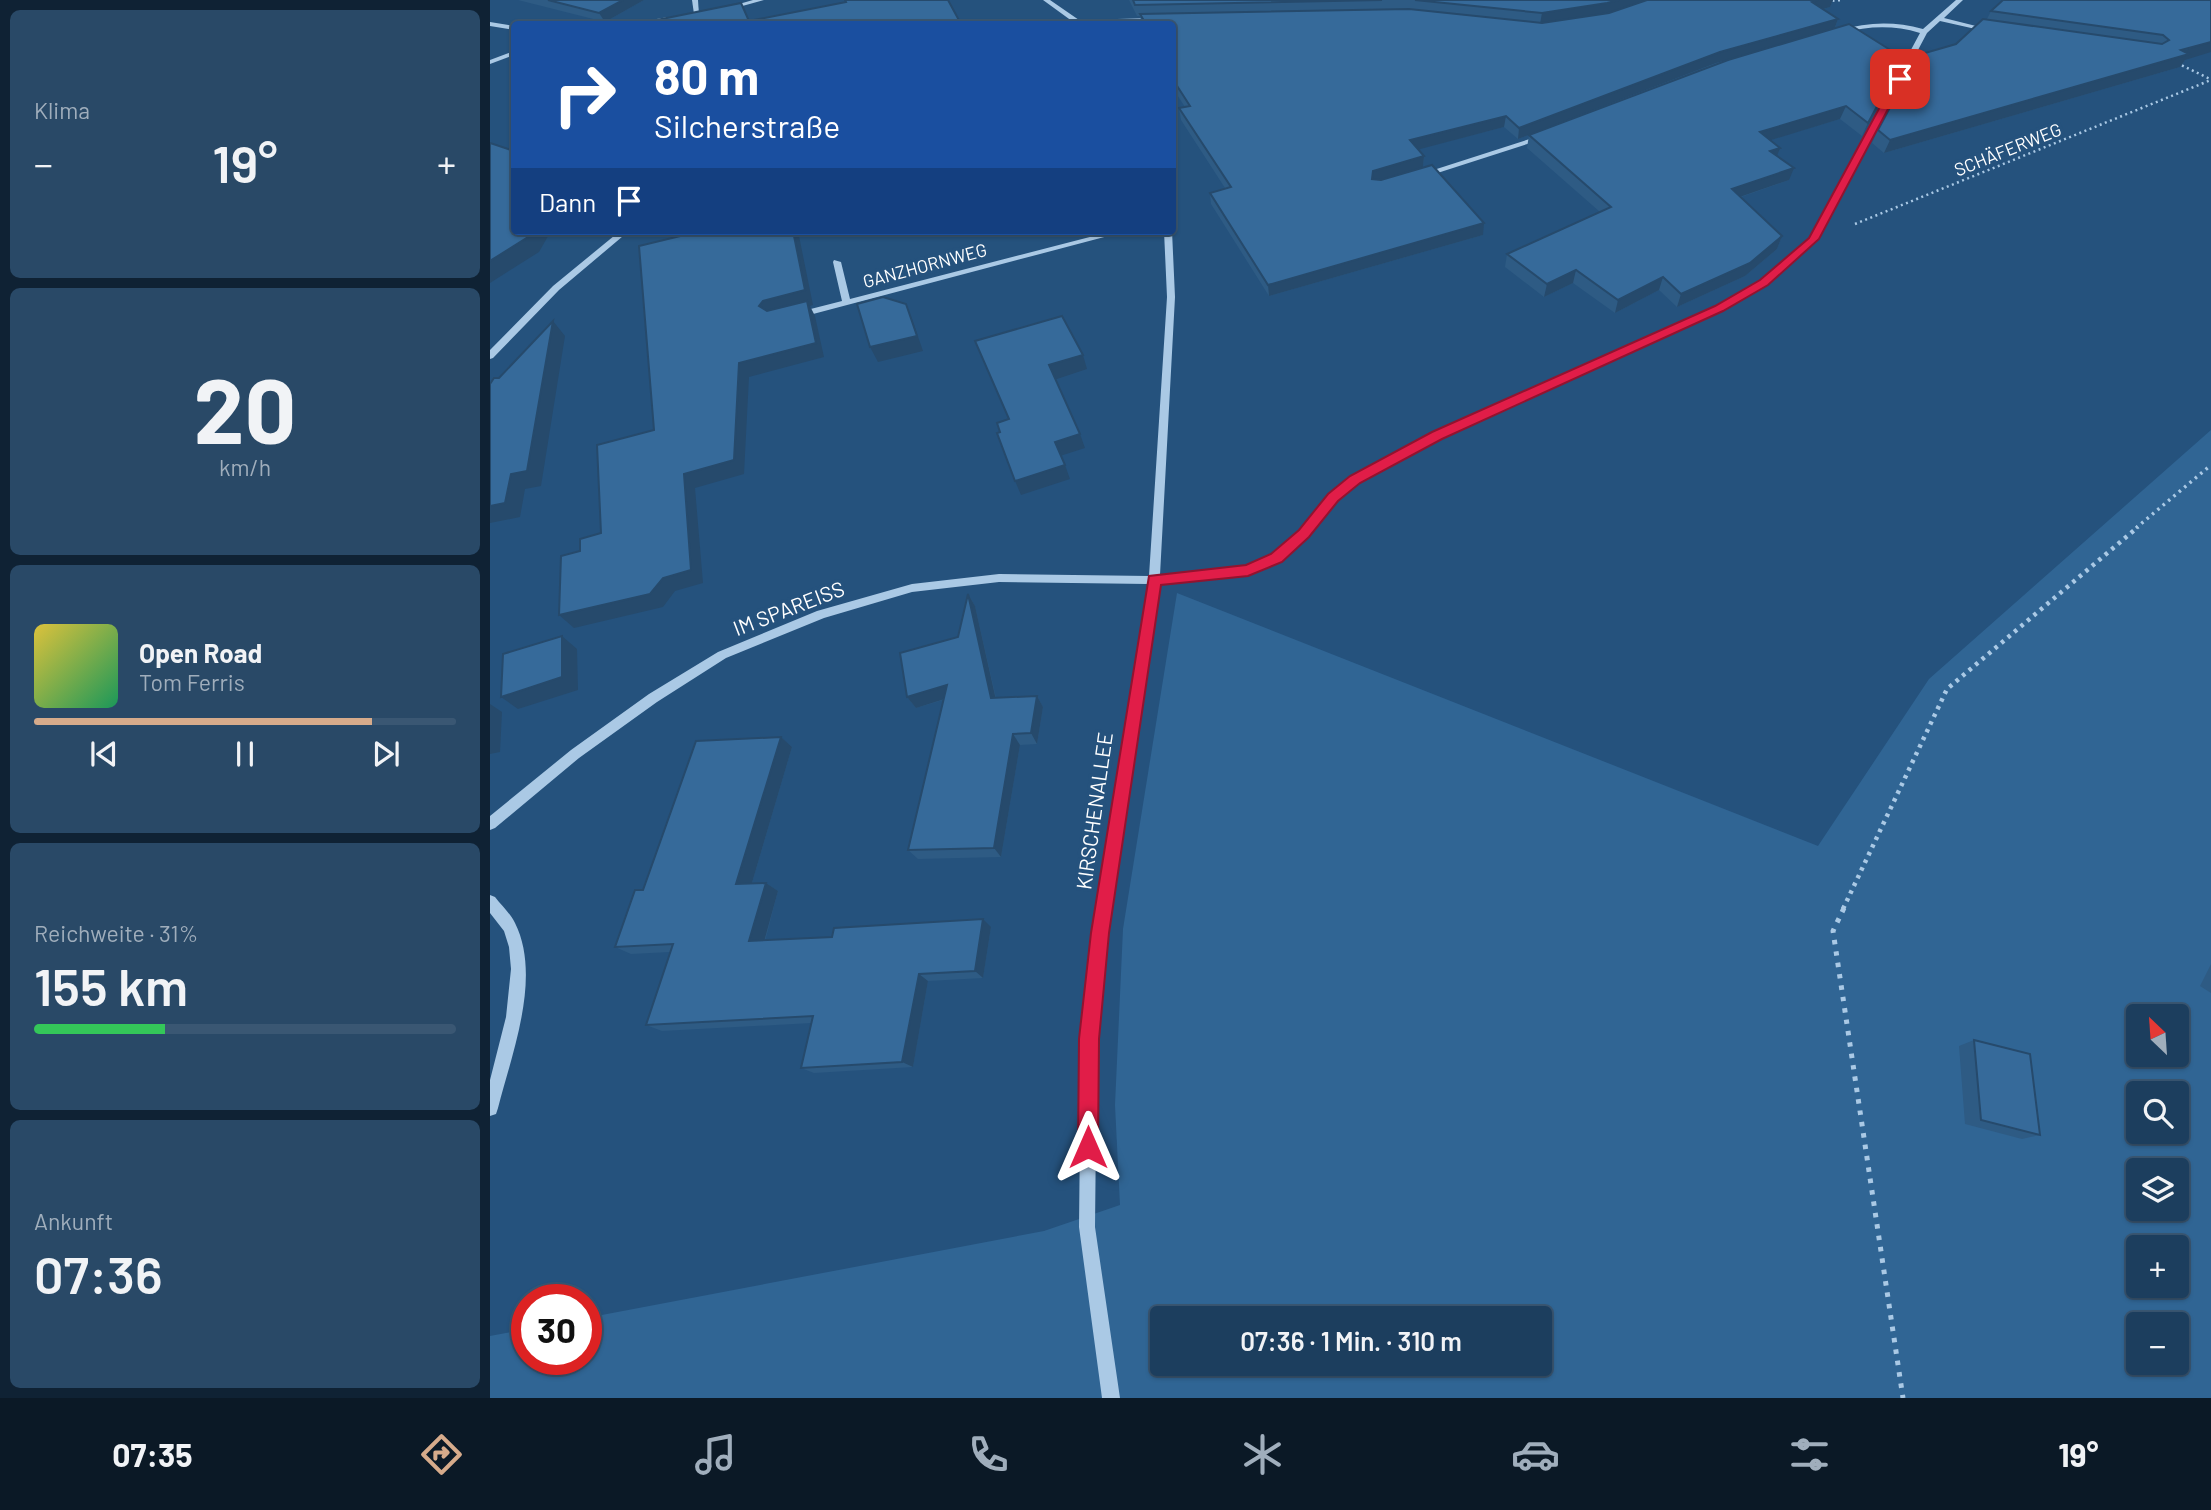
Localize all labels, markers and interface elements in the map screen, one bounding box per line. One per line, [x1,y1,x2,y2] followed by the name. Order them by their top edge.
[654,46,759,105] text: 80 m
[539,49,630,140] icon: right
[1870,49,1930,109] pin
[1881,60,1919,98] icon: arrive
[34,96,90,124] text: Klima
[654,106,840,144] text: Silcherstraße
[1951,118,2064,181] street label: SCHÄFERWEG
[212,131,278,193] text: 19°
[34,140,53,186] text: −
[437,140,456,186] text: +
[610,182,648,220] icon: arrive
[539,186,596,217] text: Dann
[860,238,989,292] street label: GANZHORNWEG
[194,353,296,462] text: 20
[219,453,271,481] text: km/h
[729,575,848,640] street label: IM SPAREISS
[139,637,262,668] text: Open Road
[139,668,245,696] text: Tom Ferris
[1070,730,1117,891] street label: KIRSCHENALLEE
[85,735,123,773] icon: previous
[226,735,264,773] icon: pause
[367,735,405,773] icon: next
[34,919,198,947] text: Reichweite · 31%
[34,954,188,1016] text: 155 km
[2126,1004,2189,1068] north arrow
[2126,1004,2189,1375] map controls
[2126,1081,2189,1144] button: search
[1051,1110,1125,1184] position arrow
[2126,1158,2189,1221] button: layers
[34,1207,113,1235] text: Ankunft
[2126,1235,2189,1298] button: +
[34,1242,163,1304] text: 07:36
[511,1284,602,1375] speed limit sign: 30
[2126,1312,2189,1375] button: −
[1240,1325,1462,1356] text: 07:36 · 1 Min. · 310 m
[417,1430,466,1479] icon: directions
[691,1430,740,1479] icon: music
[964,1430,1013,1479] icon: phone
[1238,1430,1287,1479] icon: climate
[1511,1430,1560,1479] icon: car
[1785,1430,1834,1479] icon: filters
[112,1435,193,1473] text: 07:35
[2058,1435,2099,1473] text: 19°

